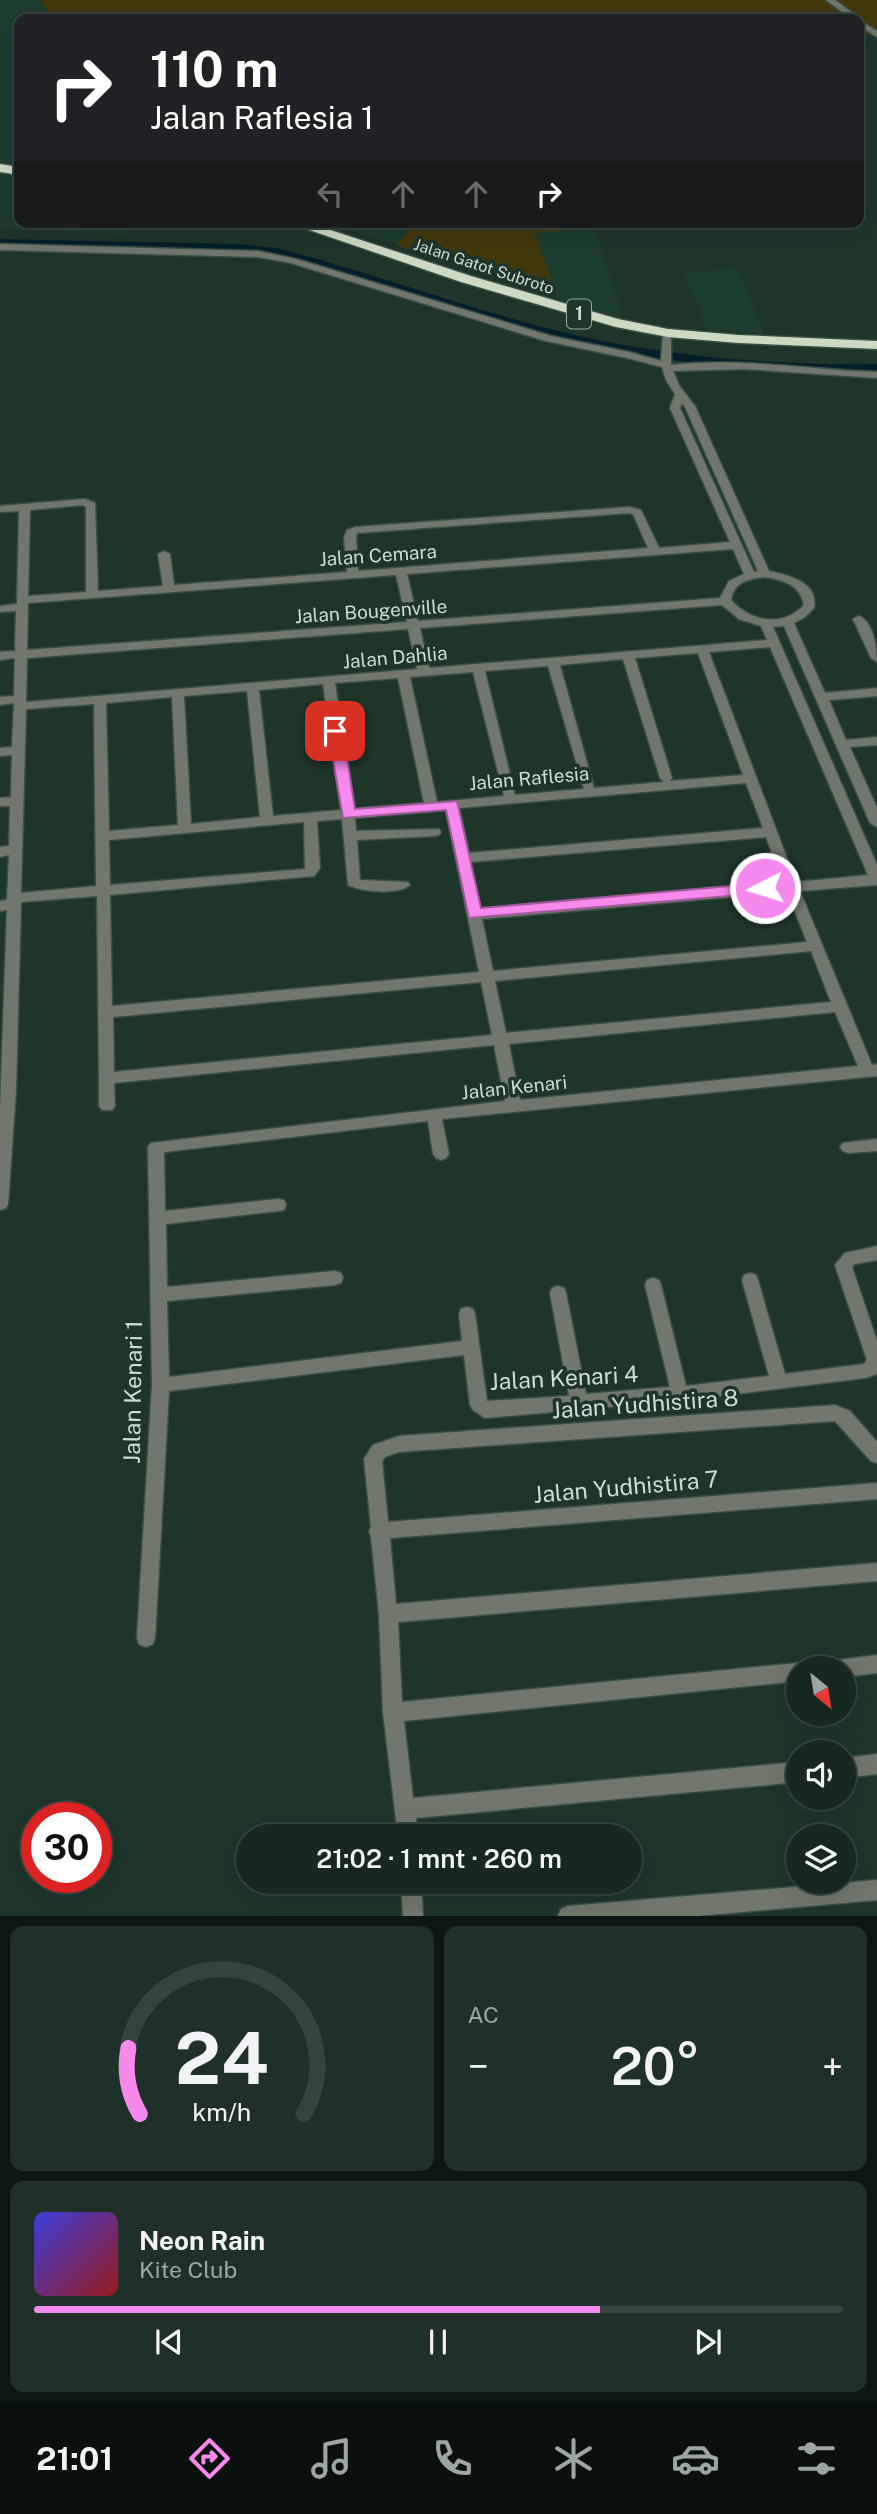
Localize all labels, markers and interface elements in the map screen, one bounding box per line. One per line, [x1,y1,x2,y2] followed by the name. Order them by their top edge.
[150,40,278,98] text: 110 m
[35,42,126,133] icon: right
[150,99,374,136] text: Jalan Raflesia 1
[311,175,349,213] icon: left
[384,175,422,213] icon: ahead
[457,175,495,213] icon: ahead
[530,175,568,213] icon: right
[411,235,556,298] street label: Jalan Gatot Subroto
[567,300,591,328] road number: 1
[318,540,438,570] street label: Jalan Cemara
[294,595,448,627] street label: Jalan Bougenville
[342,641,448,673] street label: Jalan Dahlia
[305,701,365,761] pin
[316,712,354,750] icon: arrive
[468,762,590,794] street label: Jalan Raflesia
[728,851,802,925] position arrow
[460,1070,568,1104] street label: Jalan Kenari
[118,1320,147,1464] street label: Jalan Kenari 1
[489,1360,639,1395] street label: Jalan Kenari 4
[551,1384,739,1423] street label: Jalan Yudhistira 8
[532,1465,720,1508] street label: Jalan Yudhistira 7
[786,1656,856,1726] north arrow
[786,1656,856,1894] map controls
[786,1740,856,1810] button: sound
[21,1802,112,1893] speed limit sign: 30
[786,1824,856,1894] button: layers
[316,1843,562,1874] text: 21:02 · 1 mnt · 260 m
[468,2001,499,2028] text: AC
[175,2016,269,2101] text: 24
[611,2036,700,2097] text: 20°
[468,2044,489,2089] text: −
[822,2044,843,2089] text: +
[192,2097,251,2127] text: km/h
[139,2225,265,2256] text: Neon Rain
[139,2256,237,2283] text: Kite Club
[150,2323,188,2361] icon: previous
[419,2323,457,2361] icon: pause
[689,2323,727,2361] icon: next
[185,2434,234,2483] icon: directions
[307,2434,356,2483] icon: music
[428,2434,477,2483] icon: phone
[549,2434,598,2483] icon: climate
[671,2434,720,2483] icon: car
[792,2434,841,2483] icon: filters
[36,2440,113,2477] text: 21:01

